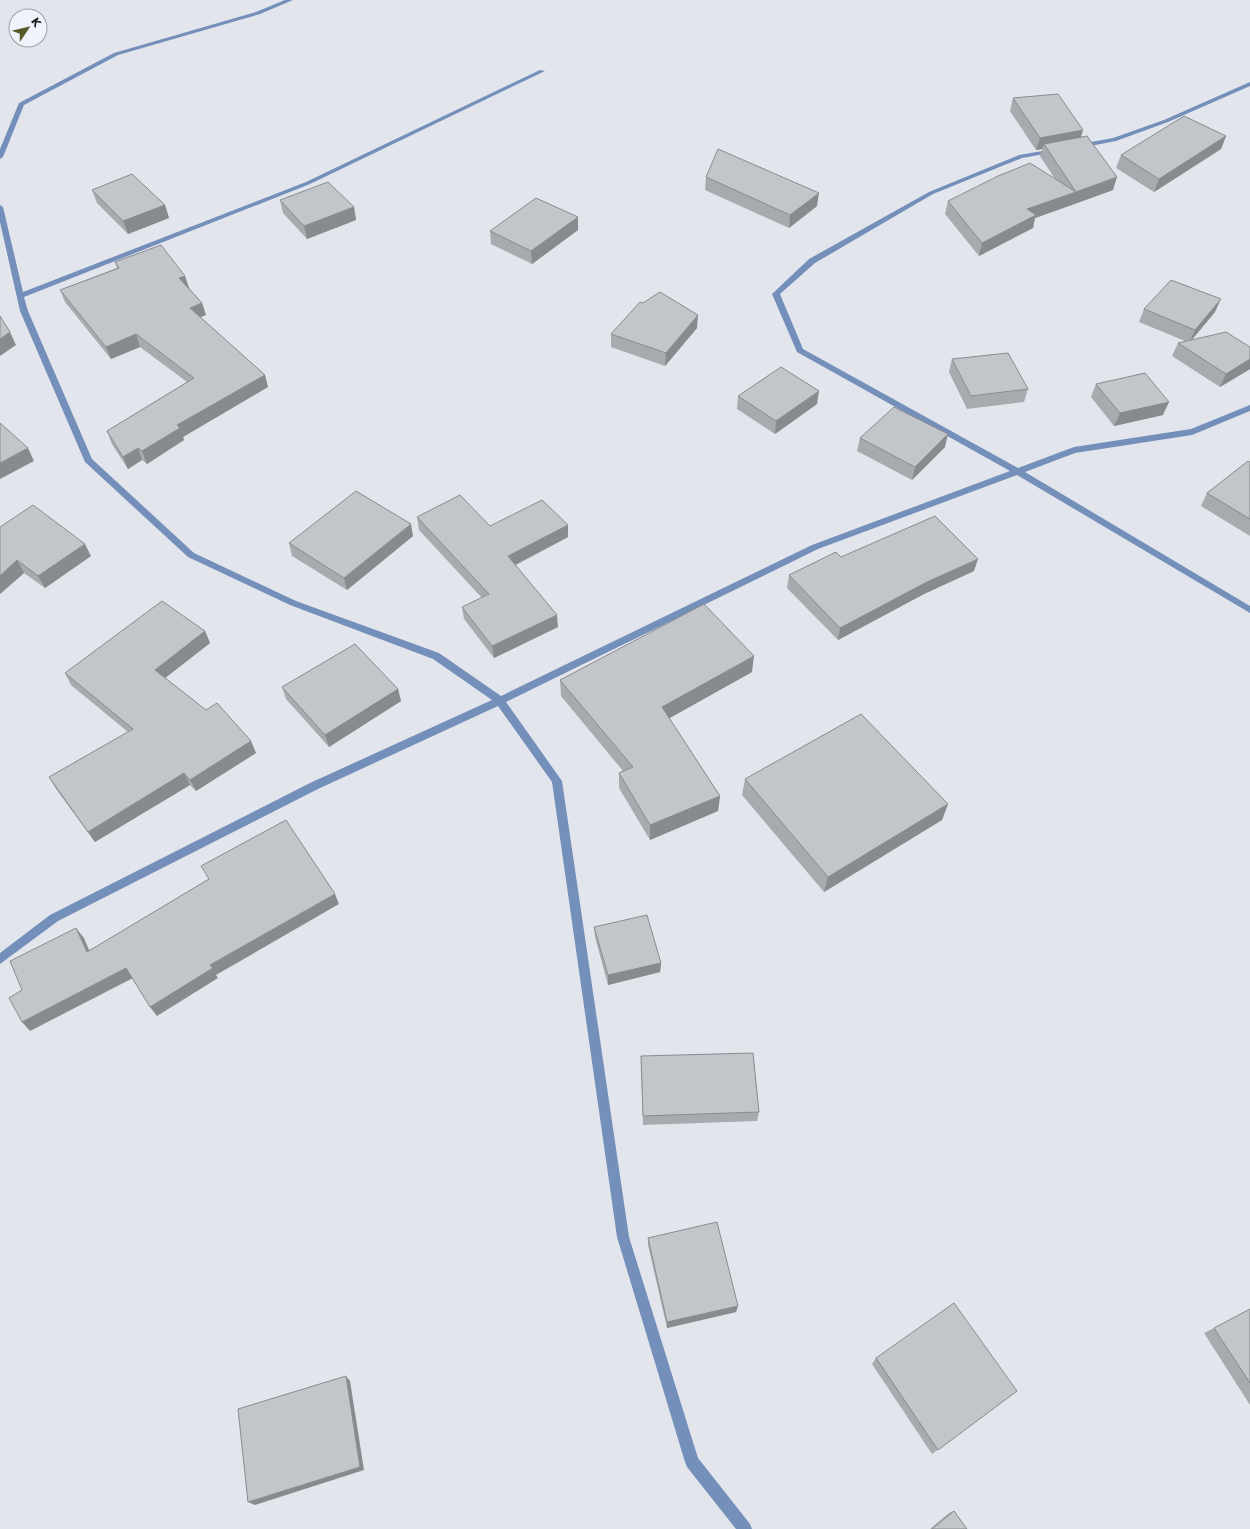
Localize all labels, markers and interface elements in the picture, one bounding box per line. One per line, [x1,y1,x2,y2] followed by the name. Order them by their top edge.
[8,8,48,48] north arrow
[28,15,44,30] text: K

